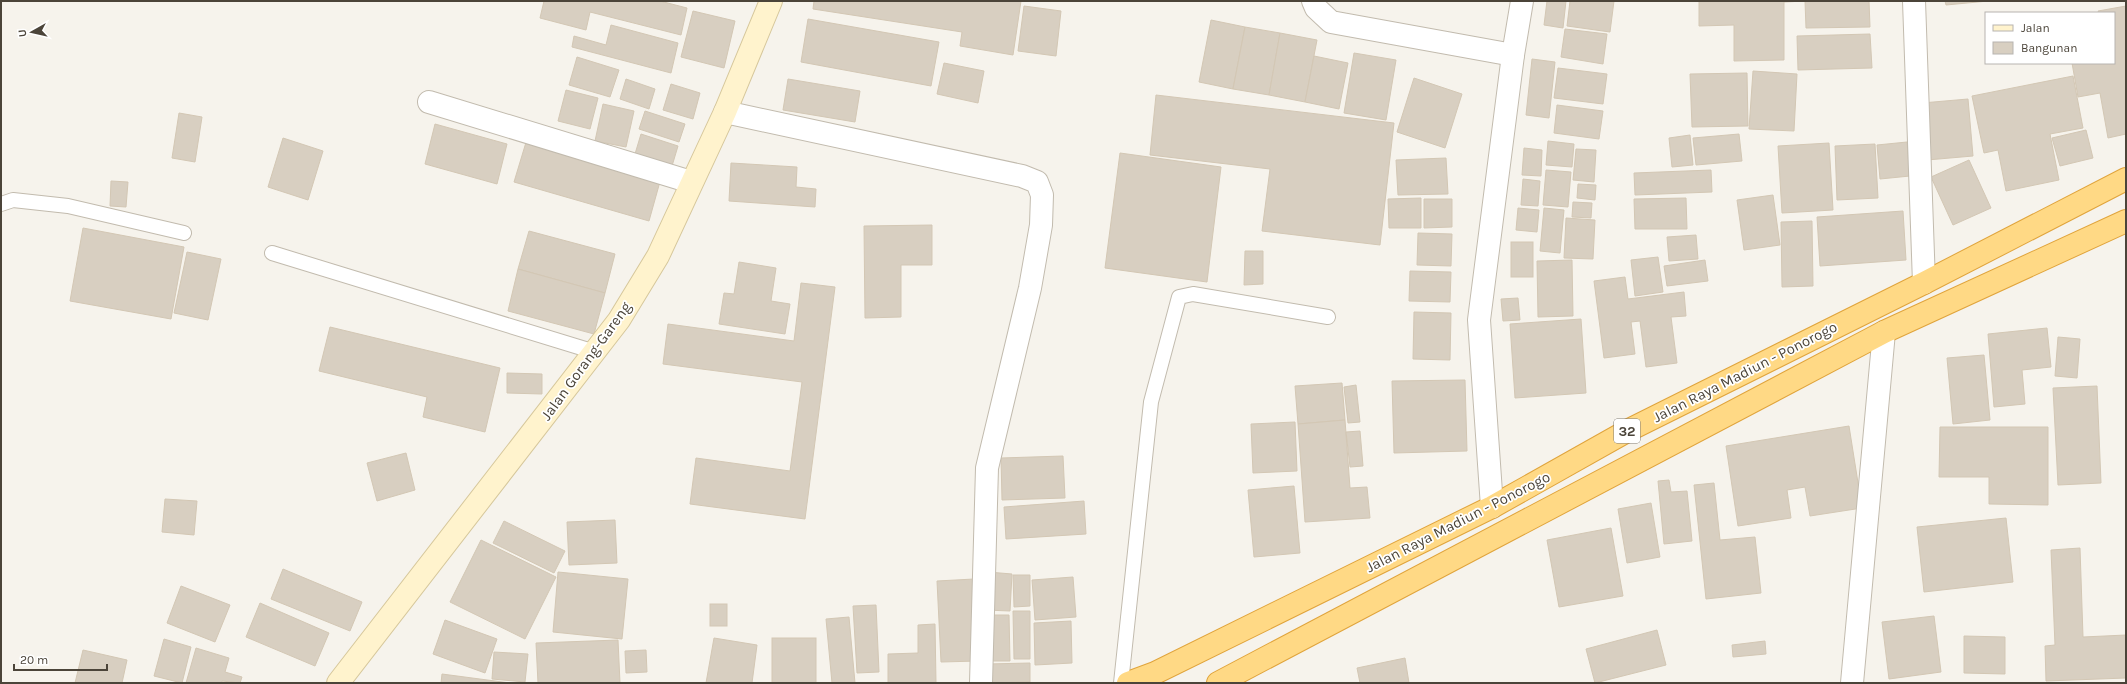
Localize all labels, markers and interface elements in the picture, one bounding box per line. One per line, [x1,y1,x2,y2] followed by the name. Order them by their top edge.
[12,12,52,52] north arrow
[1985,12,2115,64] legend
[2021,21,2050,35] text: Jalan
[16,29,30,38] text: U
[2021,41,2077,55] text: Bangunan
[537,298,635,424] street label: Jalan Gorang-Gareng
[1650,318,1840,426] street label: Jalan Raya Madiun - Ponorogo
[1614,419,1640,443] road number: 32
[1363,468,1553,576] street label: Jalan Raya Madiun - Ponorogo
[14,646,107,672] scale bar
[20,653,48,667] text: 20 m

